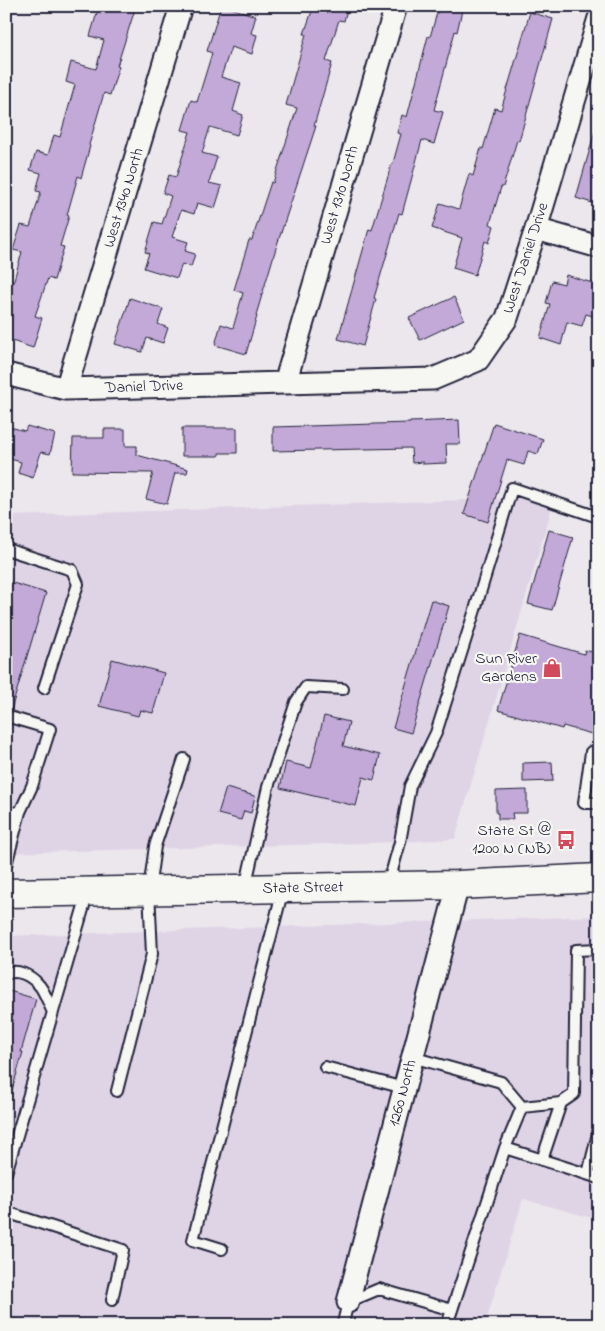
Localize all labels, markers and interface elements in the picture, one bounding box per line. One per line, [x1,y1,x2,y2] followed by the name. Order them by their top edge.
[314,143,366,247] street label: West 1310 North
[97,145,151,251] street label: West 1340 North
[497,199,556,317] street label: West Daniel Drive
[103,374,184,400] street label: Daniel Drive
[475,647,537,689] place label: Sun River Gardens
[541,657,563,679] shop icon: Sun River Gardens
[472,819,551,861] place label: State St @ 1200 N (NB)
[555,829,577,851] bus stop icon: State St @ 1200 N (NB)
[262,875,344,901] street label: State Street
[383,1057,423,1129] street label: 1260 North

